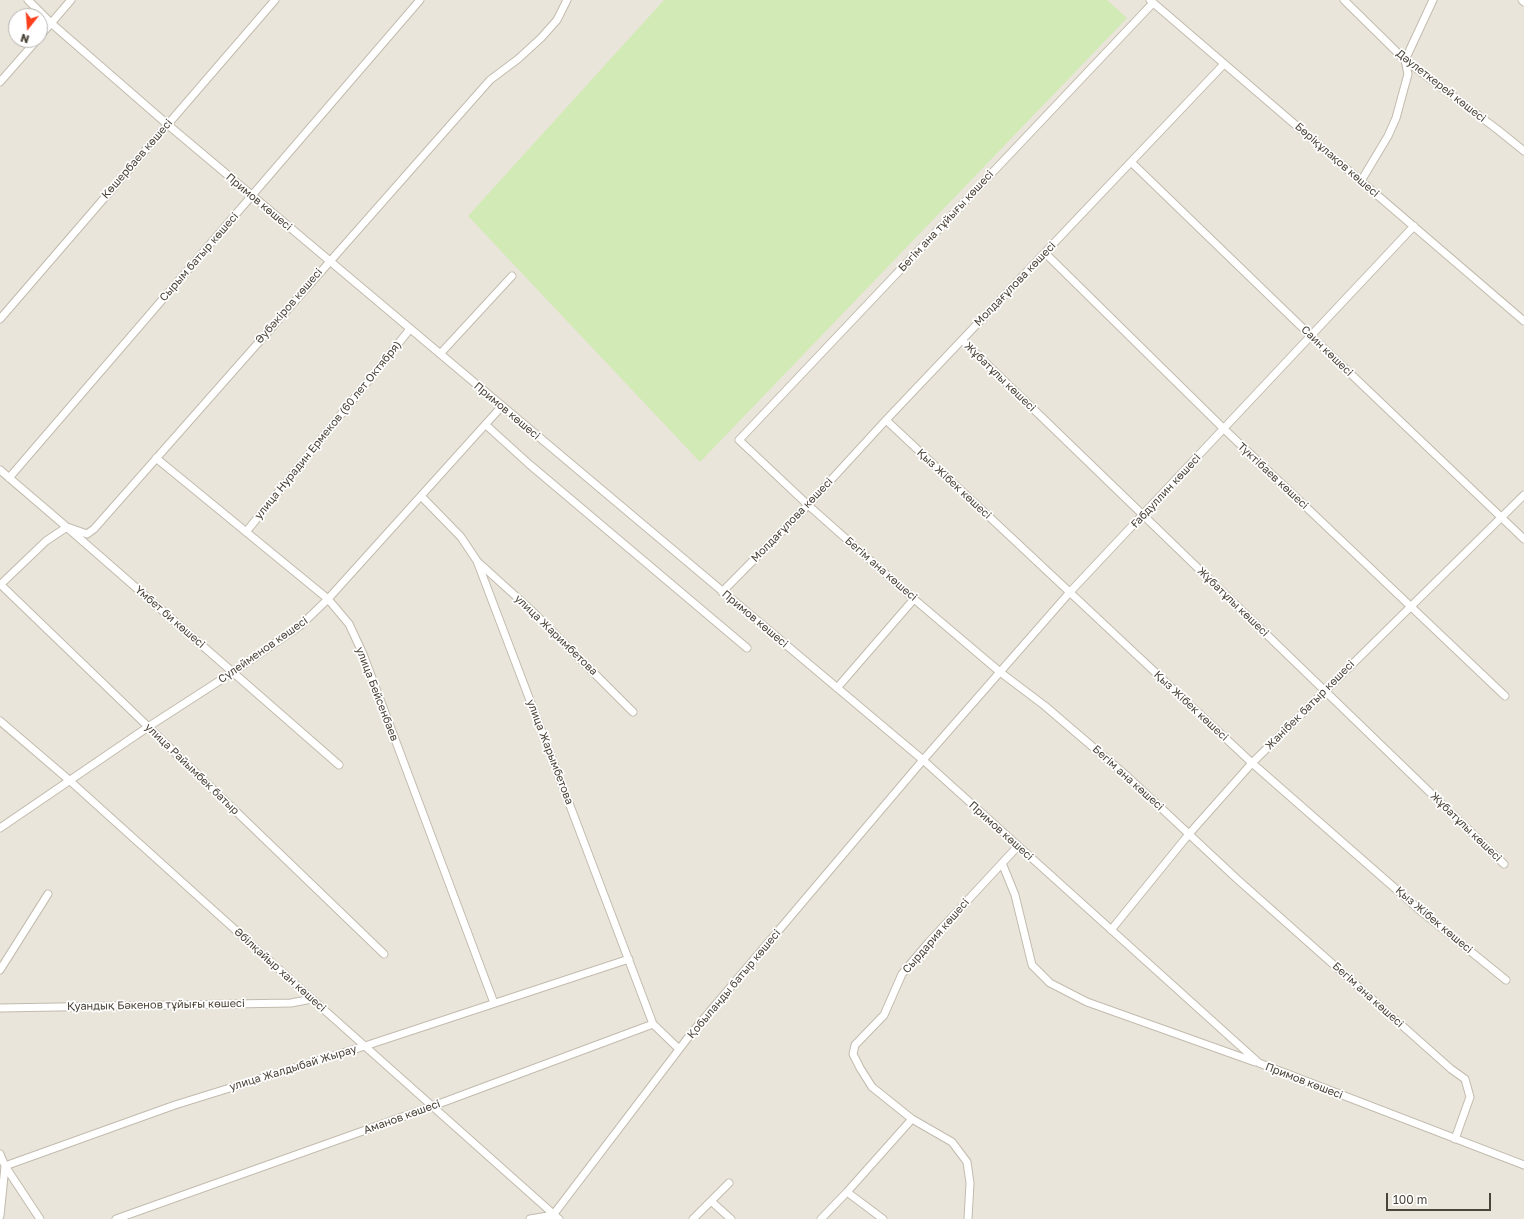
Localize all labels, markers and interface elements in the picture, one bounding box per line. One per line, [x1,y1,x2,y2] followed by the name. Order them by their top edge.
[8,8,48,48] north arrow
[19,32,31,46] text: N
[1394,47,1488,125] street label: Дәулеткерей көшесі
[99,116,175,202] street label: Көшербаев көшесі
[1292,120,1382,200] street label: Бөріқұлақов көшесі
[896,168,996,274] street label: Бегім ана тұйығы көшесі
[223,171,295,233] street label: Примов көшесі
[157,210,241,304] street label: Сырым батыр көшесі
[971,239,1059,329] street label: Молдағұлова көшесі
[253,266,325,346] street label: Әубәкіров көшесі
[1298,323,1356,379] street label: Саин көшесі
[252,338,404,522] street label: улица Нурадин Ермеков (60 лет Октября)
[962,340,1038,414] street label: Жұбатұлы көшесі
[471,380,543,442] street label: Примов көшесі
[1235,440,1311,512] street label: Түктібаев көшесі
[914,446,994,522] street label: Қыз Жібек көшесі
[1128,451,1204,531] street label: Ғабдуллин көшесі
[748,475,836,565] street label: Молдағұлова көшесі
[842,534,920,604] street label: Бегім ана көшесі
[1195,565,1271,639] street label: Жұбатұлы көшесі
[132,583,208,651] street label: Үмбет би көшесі
[719,588,791,650] street label: Примов көшесі
[512,592,600,678] street label: улица Жаримбетова
[216,614,310,686] street label: Сүлейменов көшесі
[353,645,401,743] street label: улица Бейсенбаев
[1263,658,1357,752] street label: Жанібек батыр көшесі
[1151,668,1231,744] street label: Қыз Жібек көшесі
[524,698,576,806] street label: улица Жарымбетова
[142,721,242,817] street label: улица Райымбек батыр
[1090,743,1166,813] street label: Бегім ана көшесі
[1428,790,1504,864] street label: Жұбатұлы көшесі
[966,799,1036,863] street label: Примов көшесі
[1393,884,1475,956] street label: Қыз Жібек көшесі
[900,896,972,976] street label: Сырдария көшесі
[231,925,329,1015] street label: Әбілқайыр хан көшесі
[685,927,783,1041] street label: Қобыланды батыр көшесі
[1330,960,1406,1030] street label: Бегім ана көшесі
[67,997,245,1013] street label: Қуандық Бәкенов тұйығы көшесі
[228,1042,358,1094] street label: улица Жалдыбай Жырау
[1263,1060,1345,1102] street label: Примов көшесі
[362,1097,442,1137] street label: Аманов көшесі
[1388,1185,1493,1211] scale bar
[1393,1192,1427,1207] text: 100 m

